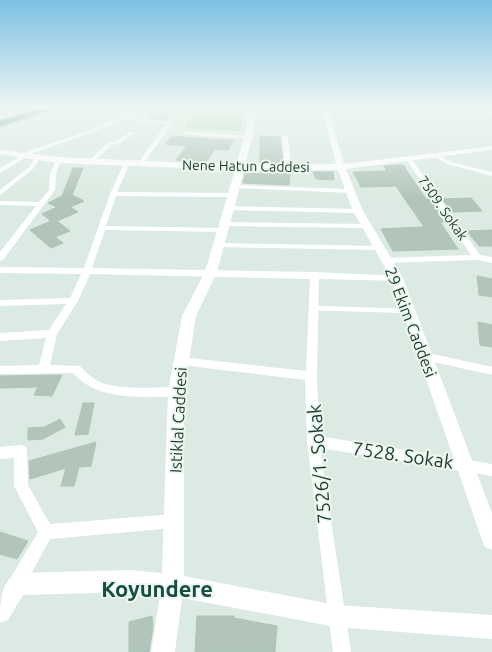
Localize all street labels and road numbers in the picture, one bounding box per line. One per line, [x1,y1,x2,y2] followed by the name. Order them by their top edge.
[182,157,310,175] street label: Nene Hatun Caddesi
[415,173,471,243] street label: 7509. Sokak
[382,264,440,380] street label: 29 Ekim Caddesi
[166,367,190,473] street label: Istiklal Caddesi
[303,403,335,525] street label: 7526/1. Sokak
[351,437,455,473] street label: 7528. Sokak

